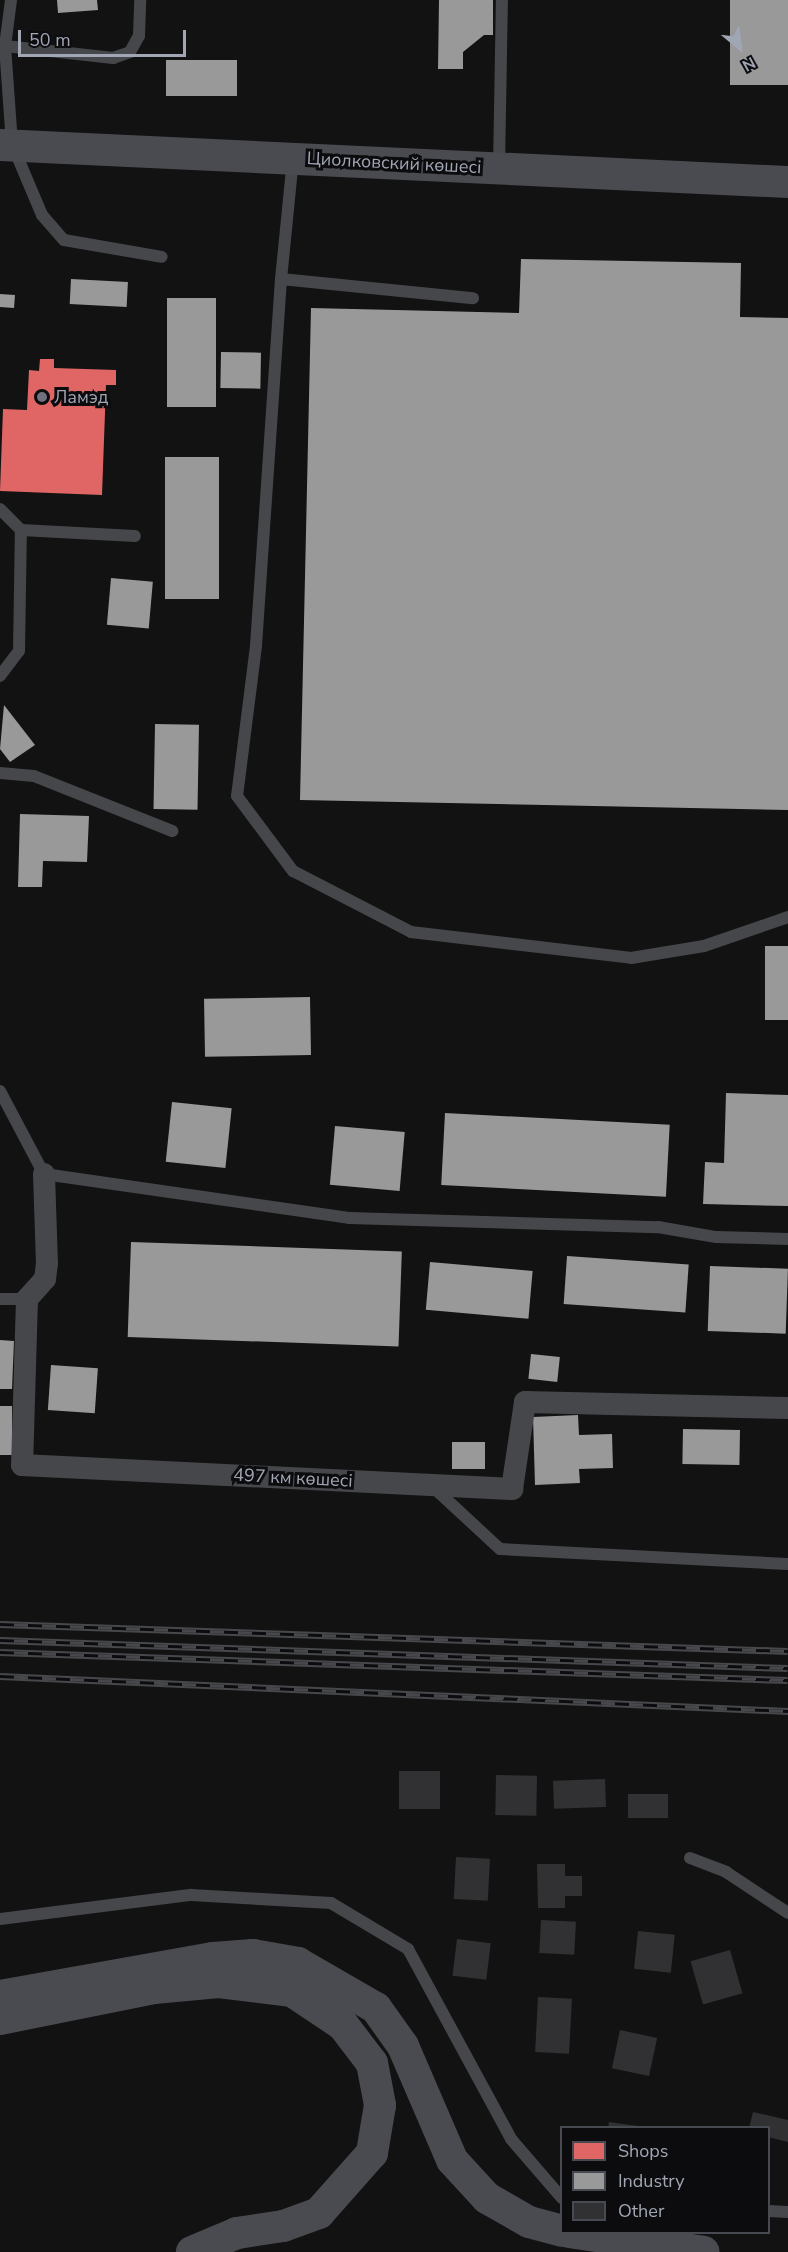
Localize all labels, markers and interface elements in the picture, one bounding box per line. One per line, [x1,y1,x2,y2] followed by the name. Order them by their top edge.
[21,18,189,56] scale bar
[710,18,770,78] north arrow
[29,28,71,52] text: 50 m
[738,51,759,76] text: N
[306,148,482,178] street label: Циолковский көшесі
[54,386,108,408] place label: Ламэд
[35,390,49,404] marker: Ламэд
[233,1464,353,1492] street label: 497 км көшесі
[560,2126,770,2234] legend
[618,2139,668,2163] text: Shops
[618,2169,685,2193] text: Industry
[618,2199,664,2223] text: Other

